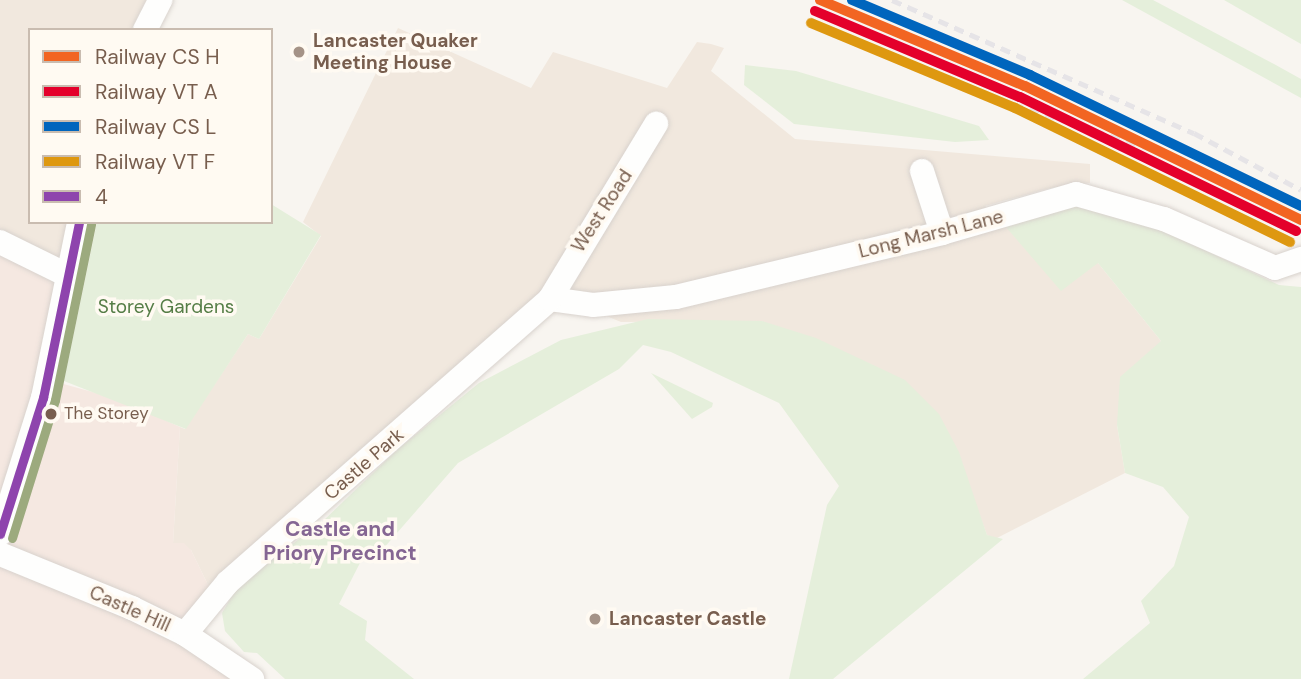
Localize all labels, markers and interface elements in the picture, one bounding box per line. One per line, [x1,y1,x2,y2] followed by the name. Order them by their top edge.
[28,28,273,224] legend
[313,30,478,74] place label: Lancaster Quaker Meeting House
[95,43,219,71] text: Railway CS H
[291,44,307,60] marker: Lancaster Quaker Meeting House
[95,78,218,106] text: Railway VT A
[95,113,216,141] text: Railway CS L
[95,148,215,176] text: Railway VT F
[567,165,637,257] street label: West Road
[95,183,108,211] text: 4
[856,205,1006,263] street label: Long Marsh Lane
[98,296,234,318] park label: Storey Gardens
[64,404,149,424] place label: The Storey
[44,407,58,421] marker: The Storey
[319,423,409,505] street label: Castle Park
[263,516,417,566] district label: Castle and Priory Precinct
[86,581,174,637] street label: Castle Hill
[609,608,766,630] place label: Lancaster Castle
[587,611,603,627] marker: Lancaster Castle

